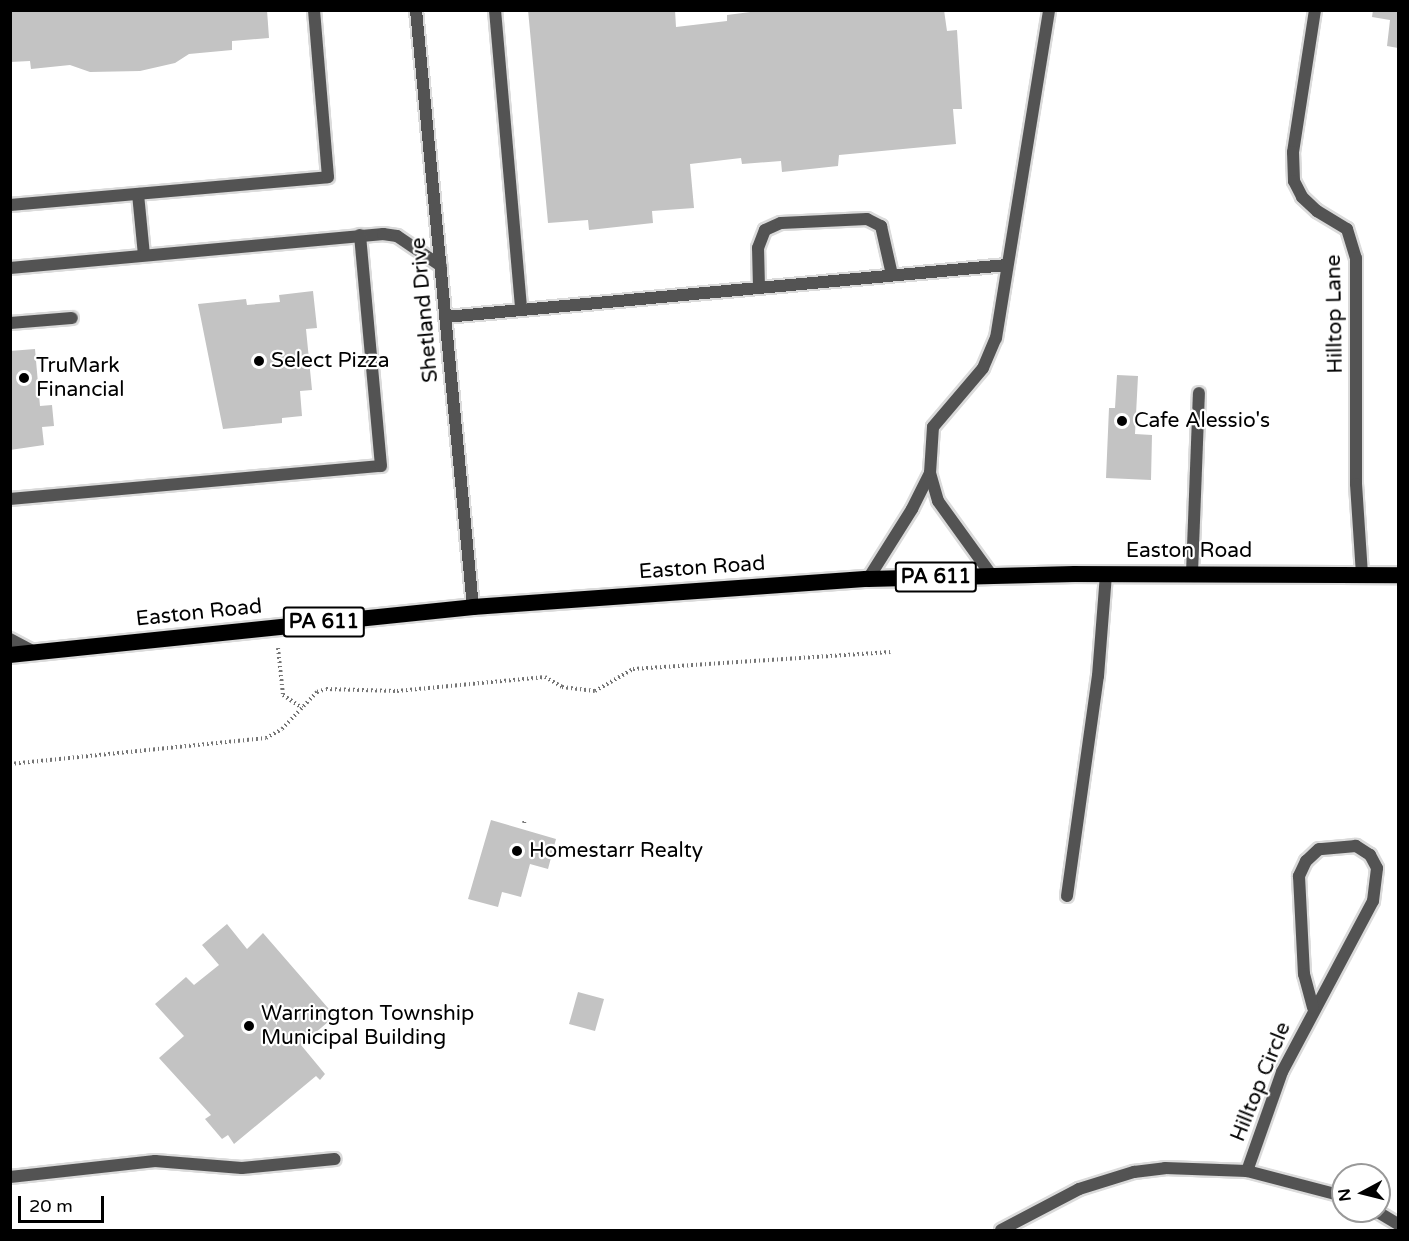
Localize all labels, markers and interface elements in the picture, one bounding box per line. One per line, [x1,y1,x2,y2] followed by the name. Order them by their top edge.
[406,236,444,384] street label: Shetland Drive
[1321,254,1349,374] street label: Hilltop Lane
[271,348,390,374] place label: Select Pizza
[36,353,125,403] place label: TruMark Financial
[252,354,266,368] marker: Select Pizza
[17,371,31,385] marker: TruMark Financial
[1134,408,1270,434] place label: Cafe Alessio's
[1115,414,1129,428] marker: Cafe Alessio's
[1126,538,1252,564] street label: Easton Road
[638,551,766,585] street label: Easton Road
[894,560,978,594] road number: PA 611
[135,594,263,632] street label: Easton Road
[282,605,366,639] road number: PA 611
[529,838,703,864] place label: Homestarr Realty
[510,844,524,858] marker: Homestarr Realty
[261,1001,474,1051] place label: Warrington Township Municipal Building
[242,1019,256,1033] marker: Warrington Township Municipal Building
[1226,1019,1296,1145] street label: Hilltop Circle
[1331,1163,1391,1223] north arrow
[21,1184,106,1222] scale bar
[1334,1187,1356,1203] text: N
[29,1195,73,1217] text: 20 m

